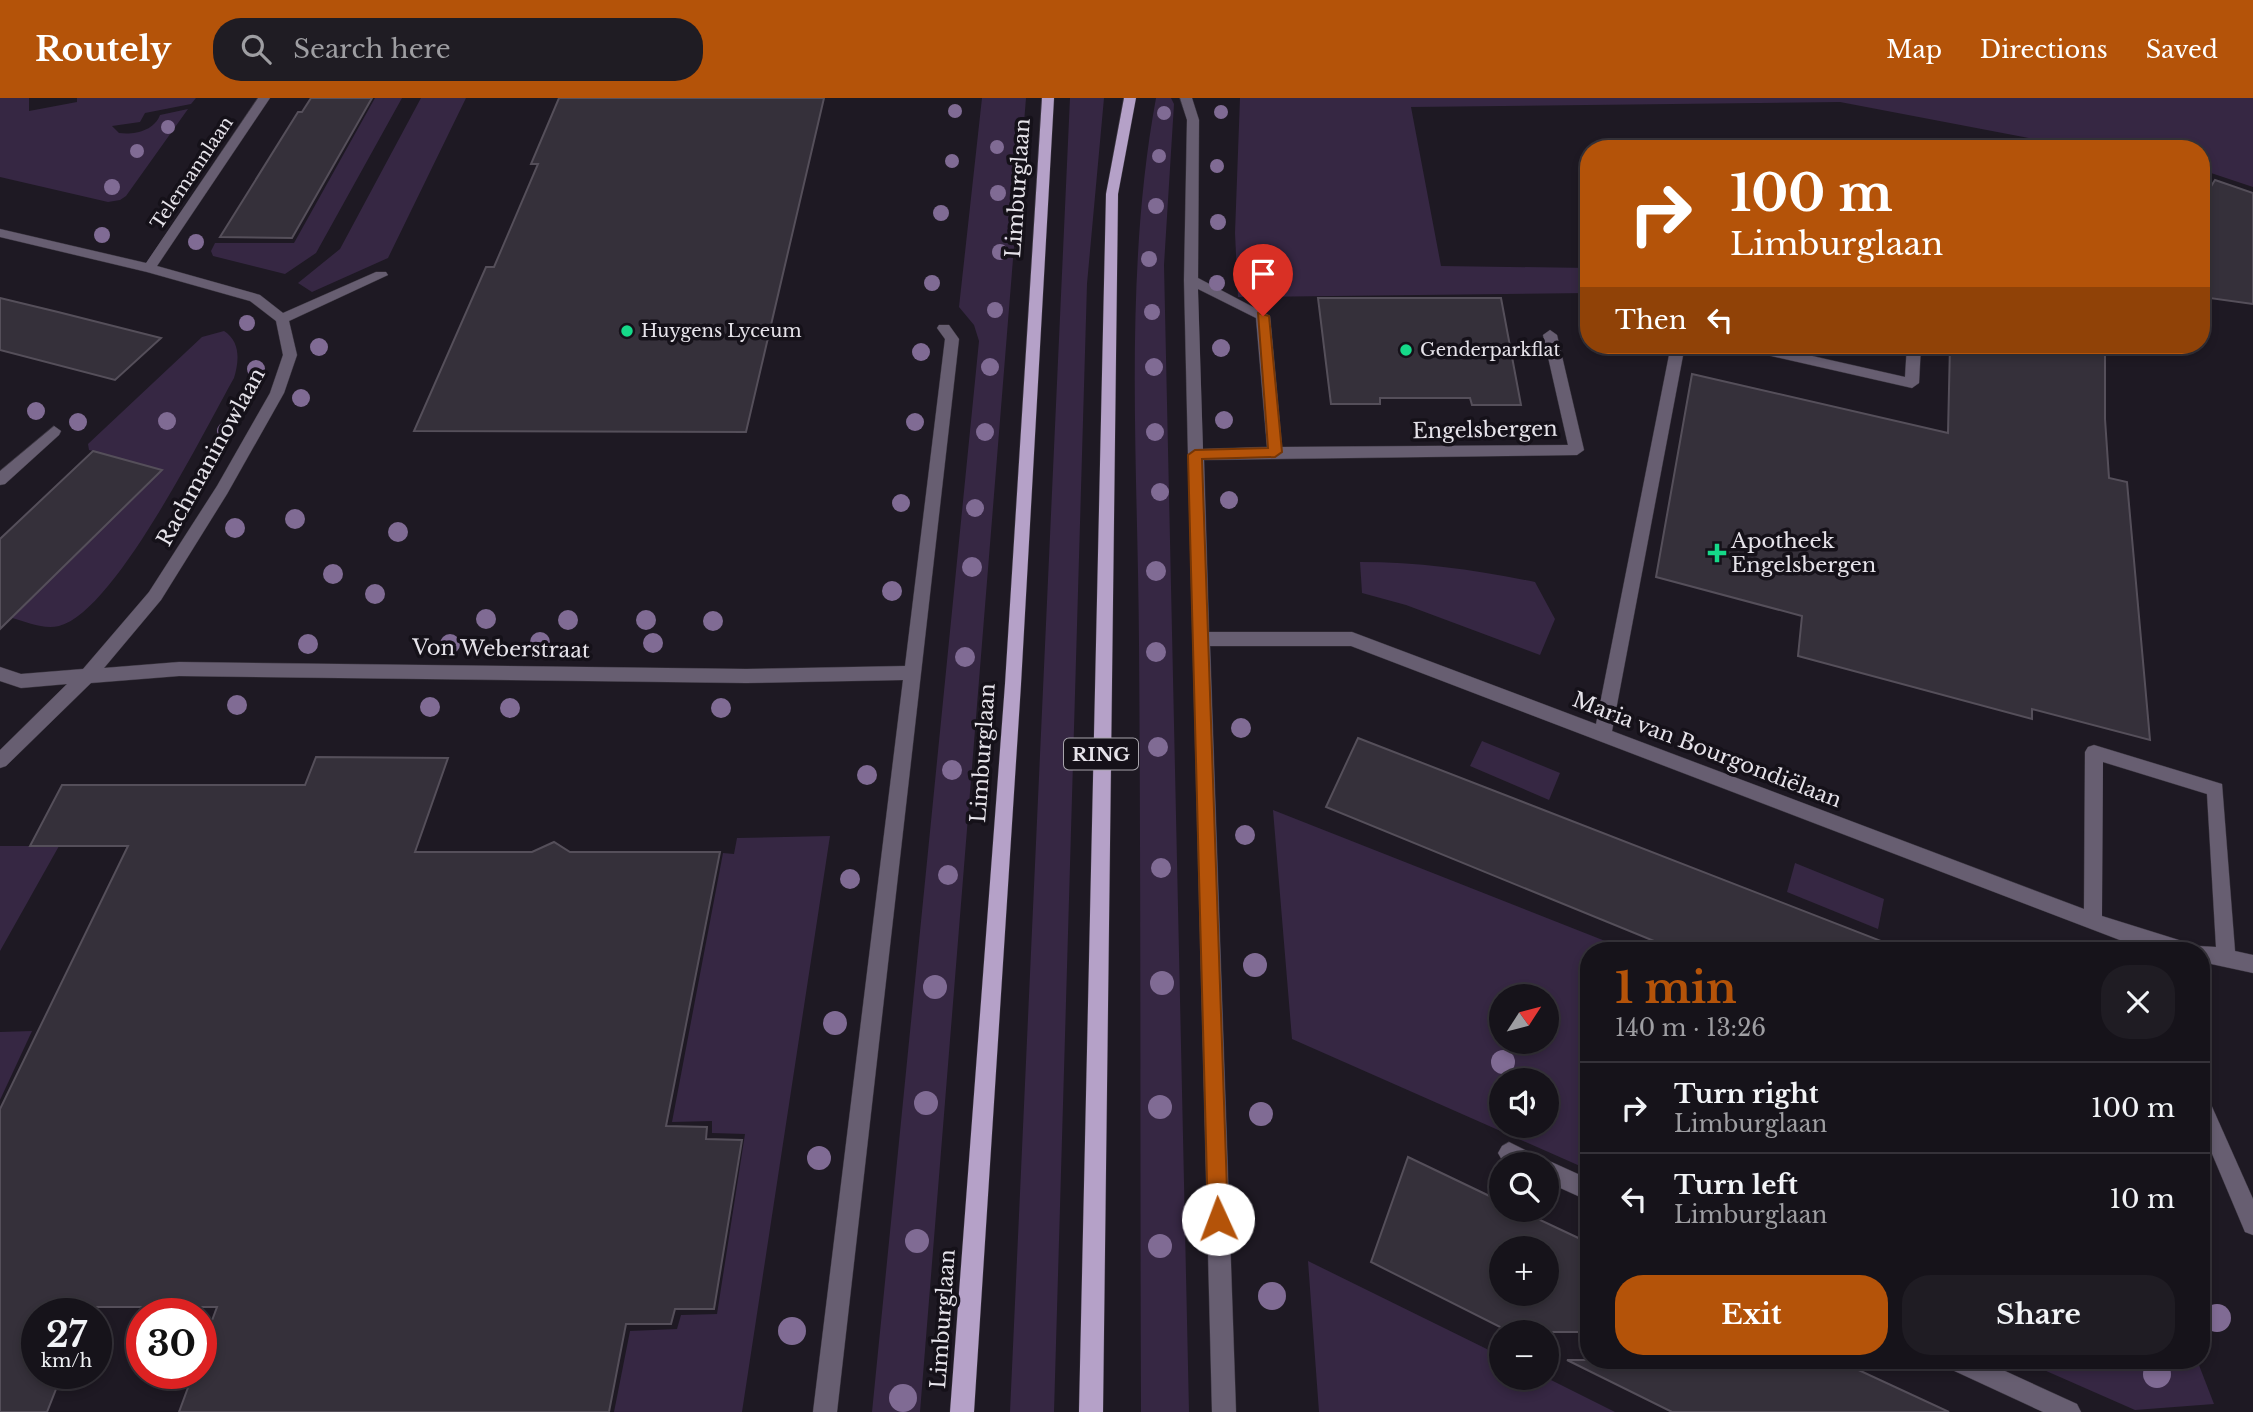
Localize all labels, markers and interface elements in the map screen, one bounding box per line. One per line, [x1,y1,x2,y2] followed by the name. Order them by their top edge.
[213,18,703,81] search box
[35,29,171,70] text: Routely
[237,30,275,68] icon: search
[293,33,451,65] text: Search here
[1886,35,1942,64] text: Map
[1980,35,2108,64] text: Directions
[2146,35,2218,64] text: Saved
[146,112,238,234] street label: Telemannlaan
[1000,117,1036,259] street label: Limburglaan
[1730,163,1893,224] text: 100 m
[1615,168,1706,259] icon: right
[1730,224,1943,264] text: Limburglaan
[1233,244,1293,316] pin
[1244,255,1282,293] icon: arrive
[1701,301,1739,339] icon: left
[1615,304,1687,336] text: Then
[641,320,802,342] place label: Huygens Lyceum
[619,323,635,339] marker: Huygens Lyceum
[1420,339,1560,361] place label: Genderparkflat
[1398,342,1414,358] marker: Genderparkflat
[151,363,271,551] street label: Rachmaninowlaan
[1412,416,1558,444] street label: Engelsbergen
[1730,528,1876,578] place label: Apotheek Engelsbergen
[1709,545,1725,561] marker: Apotheek Engelsbergen
[411,634,590,664] street label: Von Weberstraat
[965,682,1001,824] street label: Limburglaan
[1569,687,1845,813] street label: Maria van Bourgondiëlaan
[1064,738,1138,769] road number: RING
[1615,962,1737,1014] text: 1 min
[2101,965,2175,1039] button: close
[1489,984,1559,1054] north arrow
[1489,984,1559,1390] map controls
[1615,1014,1766,1042] text: 140 m · 13:26
[1489,1068,1559,1138] button: sound
[1674,1078,1819,1110] text: Turn right
[1615,1089,1653,1127] icon: right
[2091,1092,2175,1124] text: 100 m
[1674,1110,1827,1138] text: Limburglaan
[1489,1152,1559,1222] button: search
[1674,1169,1798,1201] text: Turn left
[1615,1180,1653,1218] icon: left
[1181,1182,1255,1256] position arrow
[2109,1183,2175,1215] text: 10 m
[1674,1201,1827,1229] text: Limburglaan
[1489,1236,1559,1306] button: +
[925,1248,961,1390] street label: Limburglaan
[1615,1275,1888,1355] button: Exit
[1902,1275,2175,1355] button: Share
[126,1298,217,1389] speed limit sign: 30
[46,1313,87,1356] text: 27
[1489,1320,1559,1390] button: −
[41,1350,92,1372] text: km/h

